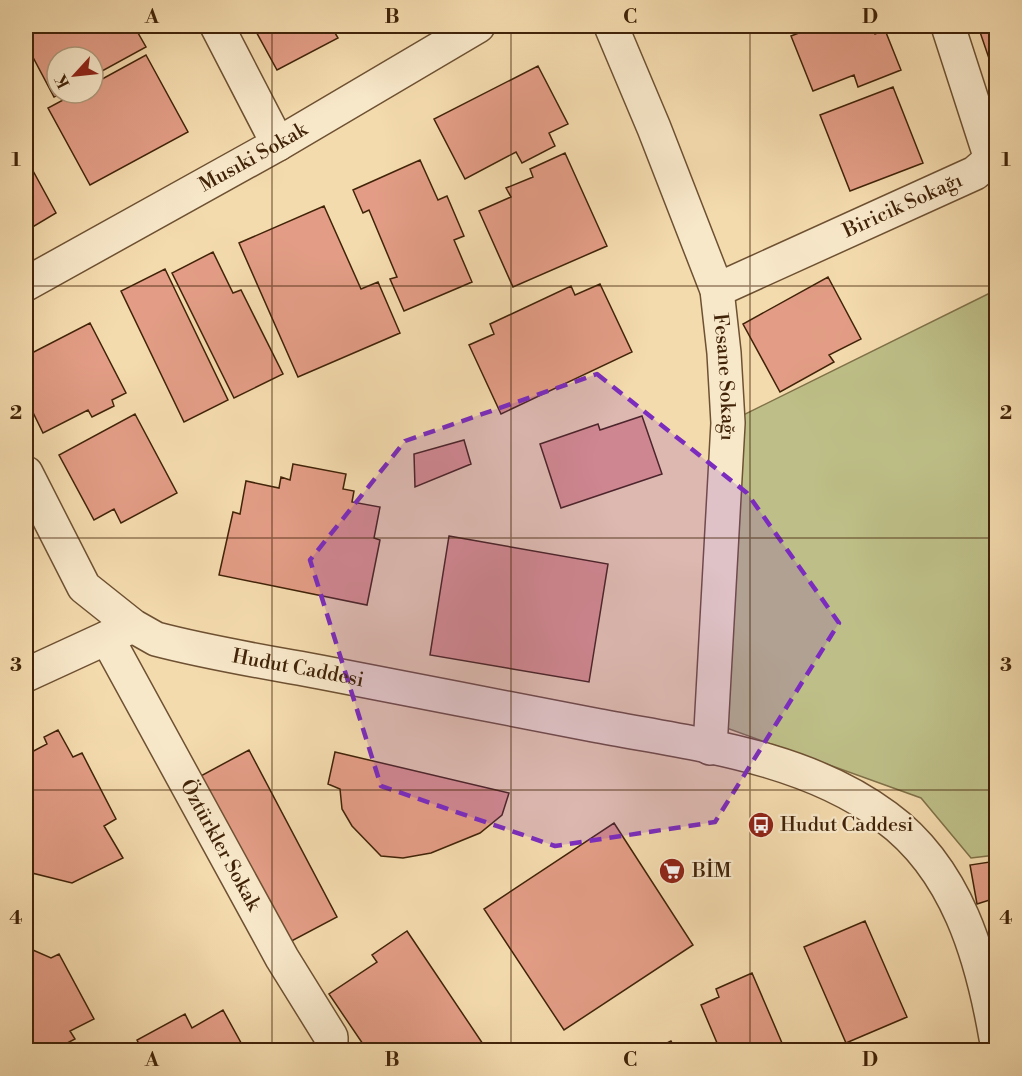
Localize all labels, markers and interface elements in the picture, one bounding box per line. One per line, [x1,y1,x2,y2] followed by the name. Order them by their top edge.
[144,5,160,30] text: A
[384,5,400,30] text: B
[623,5,637,30] text: C
[862,5,878,30] text: D
[45,45,105,105] north arrow
[50,70,74,92] text: K
[195,116,313,198] street label: Musıki Sokak
[11,148,21,173] text: 1
[1001,148,1011,173] text: 1
[838,168,967,244] street label: Biricik Sokağı
[707,312,741,442] street label: Fesane Sokağı
[10,401,22,426] text: 2
[1000,401,1012,426] text: 2
[230,644,366,693] street label: Hudut Caddesi
[10,653,22,678] text: 3
[1000,653,1012,678] text: 3
[174,775,267,916] street label: Öztürkler Sokak
[746,810,776,840] bus stop icon: Hudut Caddesi
[780,813,914,838] place label: Hudut Caddesi
[657,856,687,886] supermarket icon: BİM
[691,858,732,884] place label: BİM
[9,906,23,931] text: 4
[999,906,1013,931] text: 4
[144,1048,160,1073] text: A
[384,1048,400,1073] text: B
[623,1048,637,1073] text: C
[862,1048,878,1073] text: D

